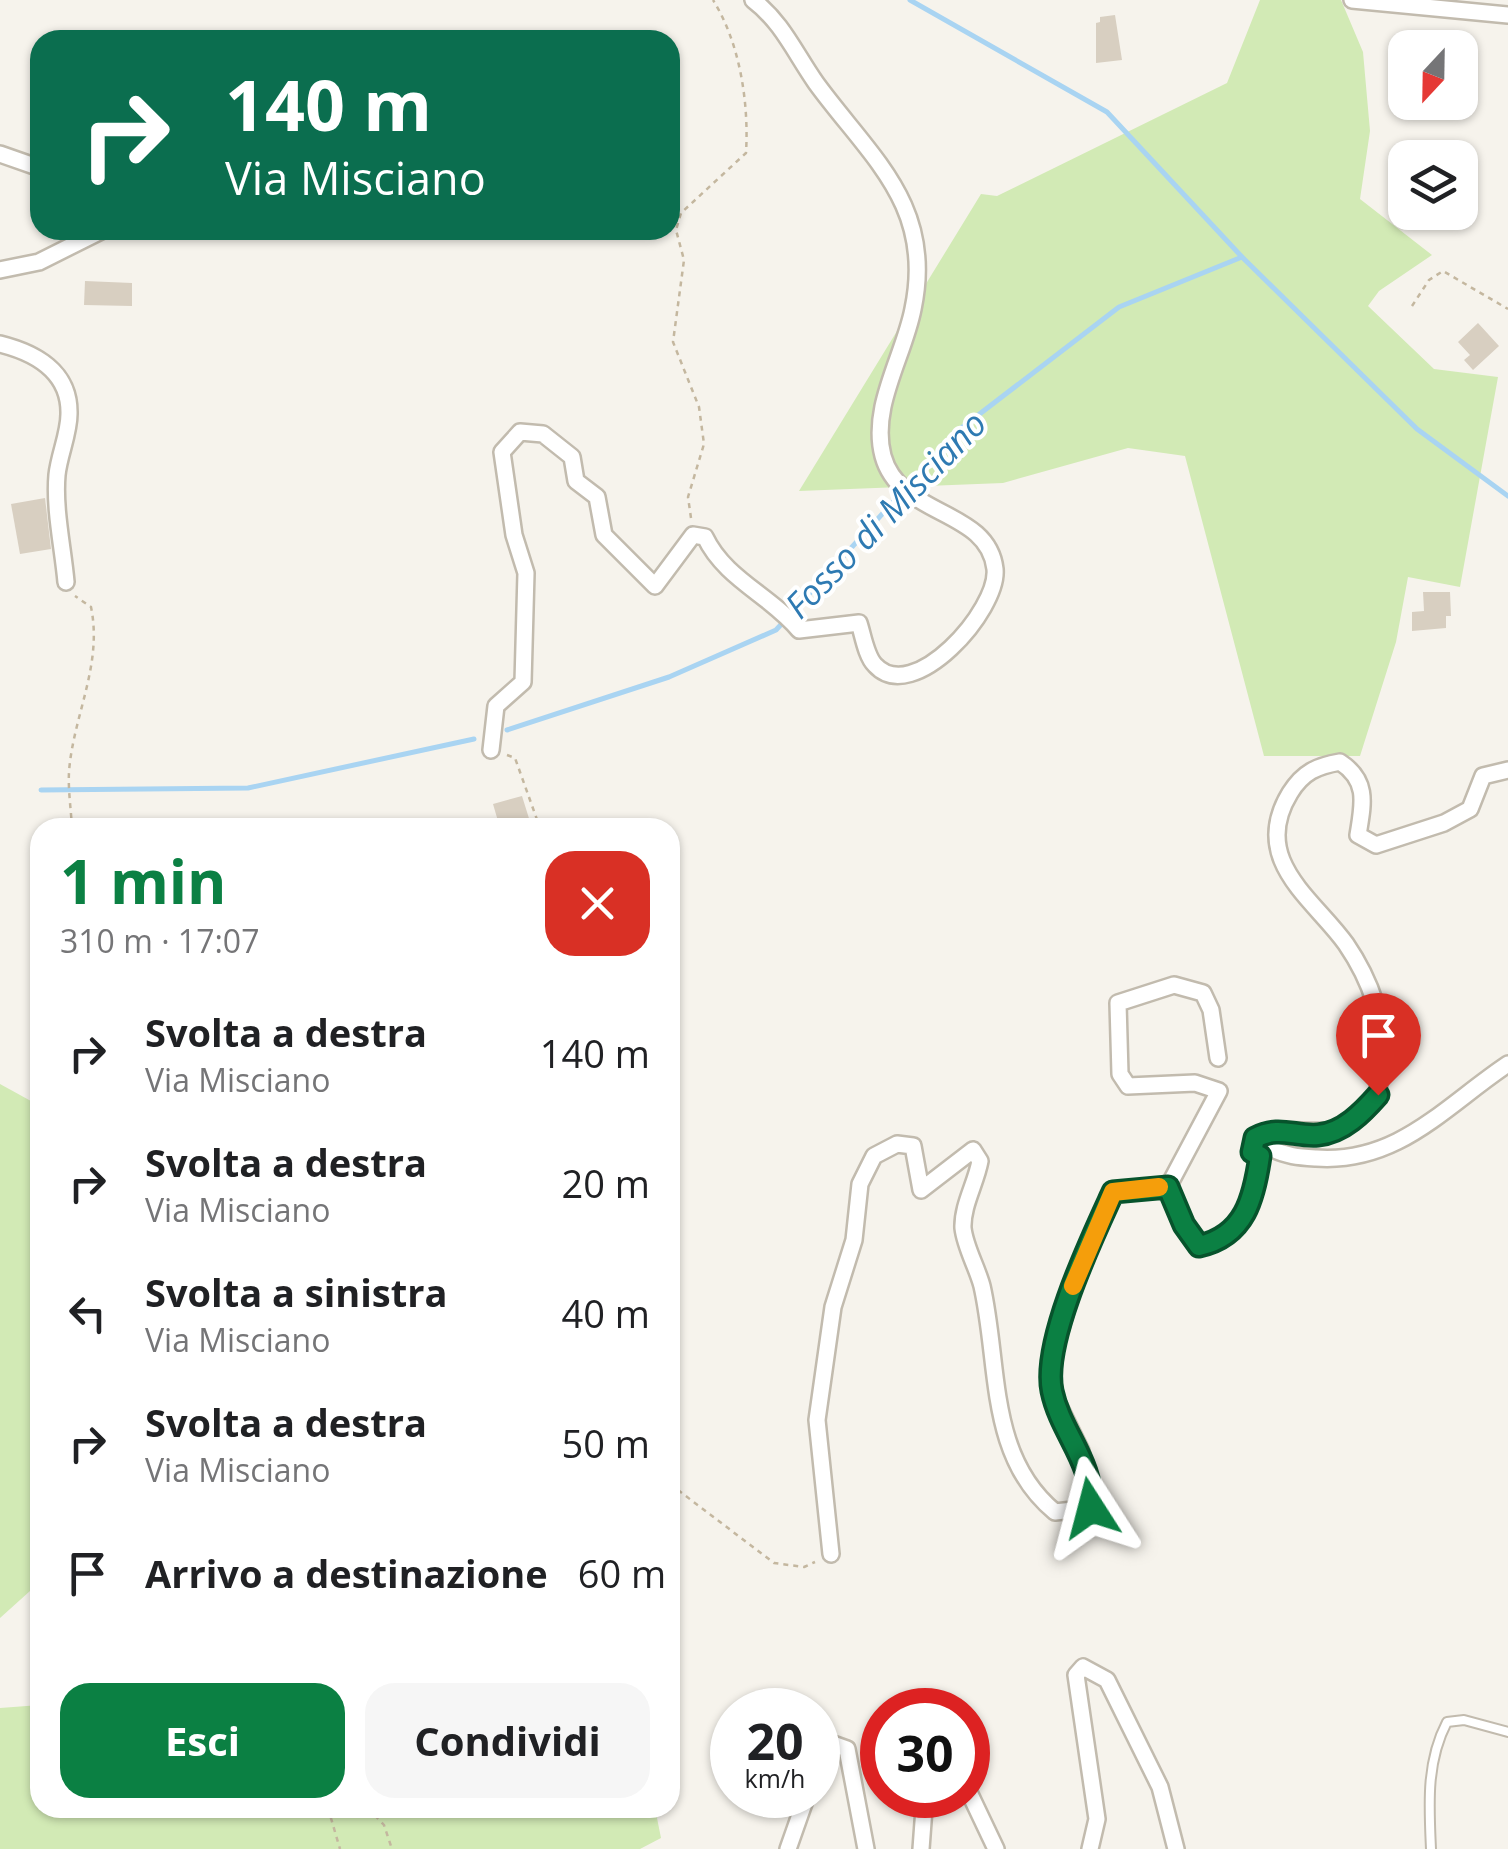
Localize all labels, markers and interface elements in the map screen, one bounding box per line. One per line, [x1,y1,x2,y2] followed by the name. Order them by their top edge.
[1388,30,1478,120] north arrow
[1388,30,1478,230] map controls
[225,56,432,152] text: 140 m
[60,70,190,200] icon: right
[1388,140,1478,230] button: layers
[225,147,486,208] text: Via Misciano
[774,400,996,628] water label: Fosso di Misciano
[60,840,227,922] text: 1 min
[545,851,650,956] button: close
[60,919,259,962] text: 310 m · 17:07
[1336,993,1421,1096] pin
[145,1006,427,1058] text: Svolta a destra
[1351,1008,1406,1063] icon: arrive
[60,1026,115,1081] icon: right
[540,1027,650,1079] text: 140 m
[145,1058,330,1101] text: Via Misciano
[145,1136,427,1188] text: Svolta a destra
[60,1156,115,1211] icon: right
[561,1157,650,1209] text: 20 m
[145,1188,330,1231] text: Via Misciano
[145,1266,447,1318] text: Svolta a sinistra
[60,1286,115,1341] icon: left
[561,1287,650,1339] text: 40 m
[145,1318,330,1361] text: Via Misciano
[145,1396,427,1448] text: Svolta a destra
[60,1416,115,1471] icon: right
[561,1417,650,1469] text: 50 m
[145,1448,330,1491] text: Via Misciano
[1039,1456,1143,1560] position arrow
[60,1546,115,1601] icon: arrive
[145,1547,548,1599] text: Arrivo a destinazione
[578,1547,666,1599] text: 60 m
[60,1683,345,1798] button: Esci
[365,1683,650,1798] button: Condividi
[860,1688,990,1818] speed limit sign: 30
[746,1707,804,1775] text: 20
[745,1761,805,1795] text: km/h

